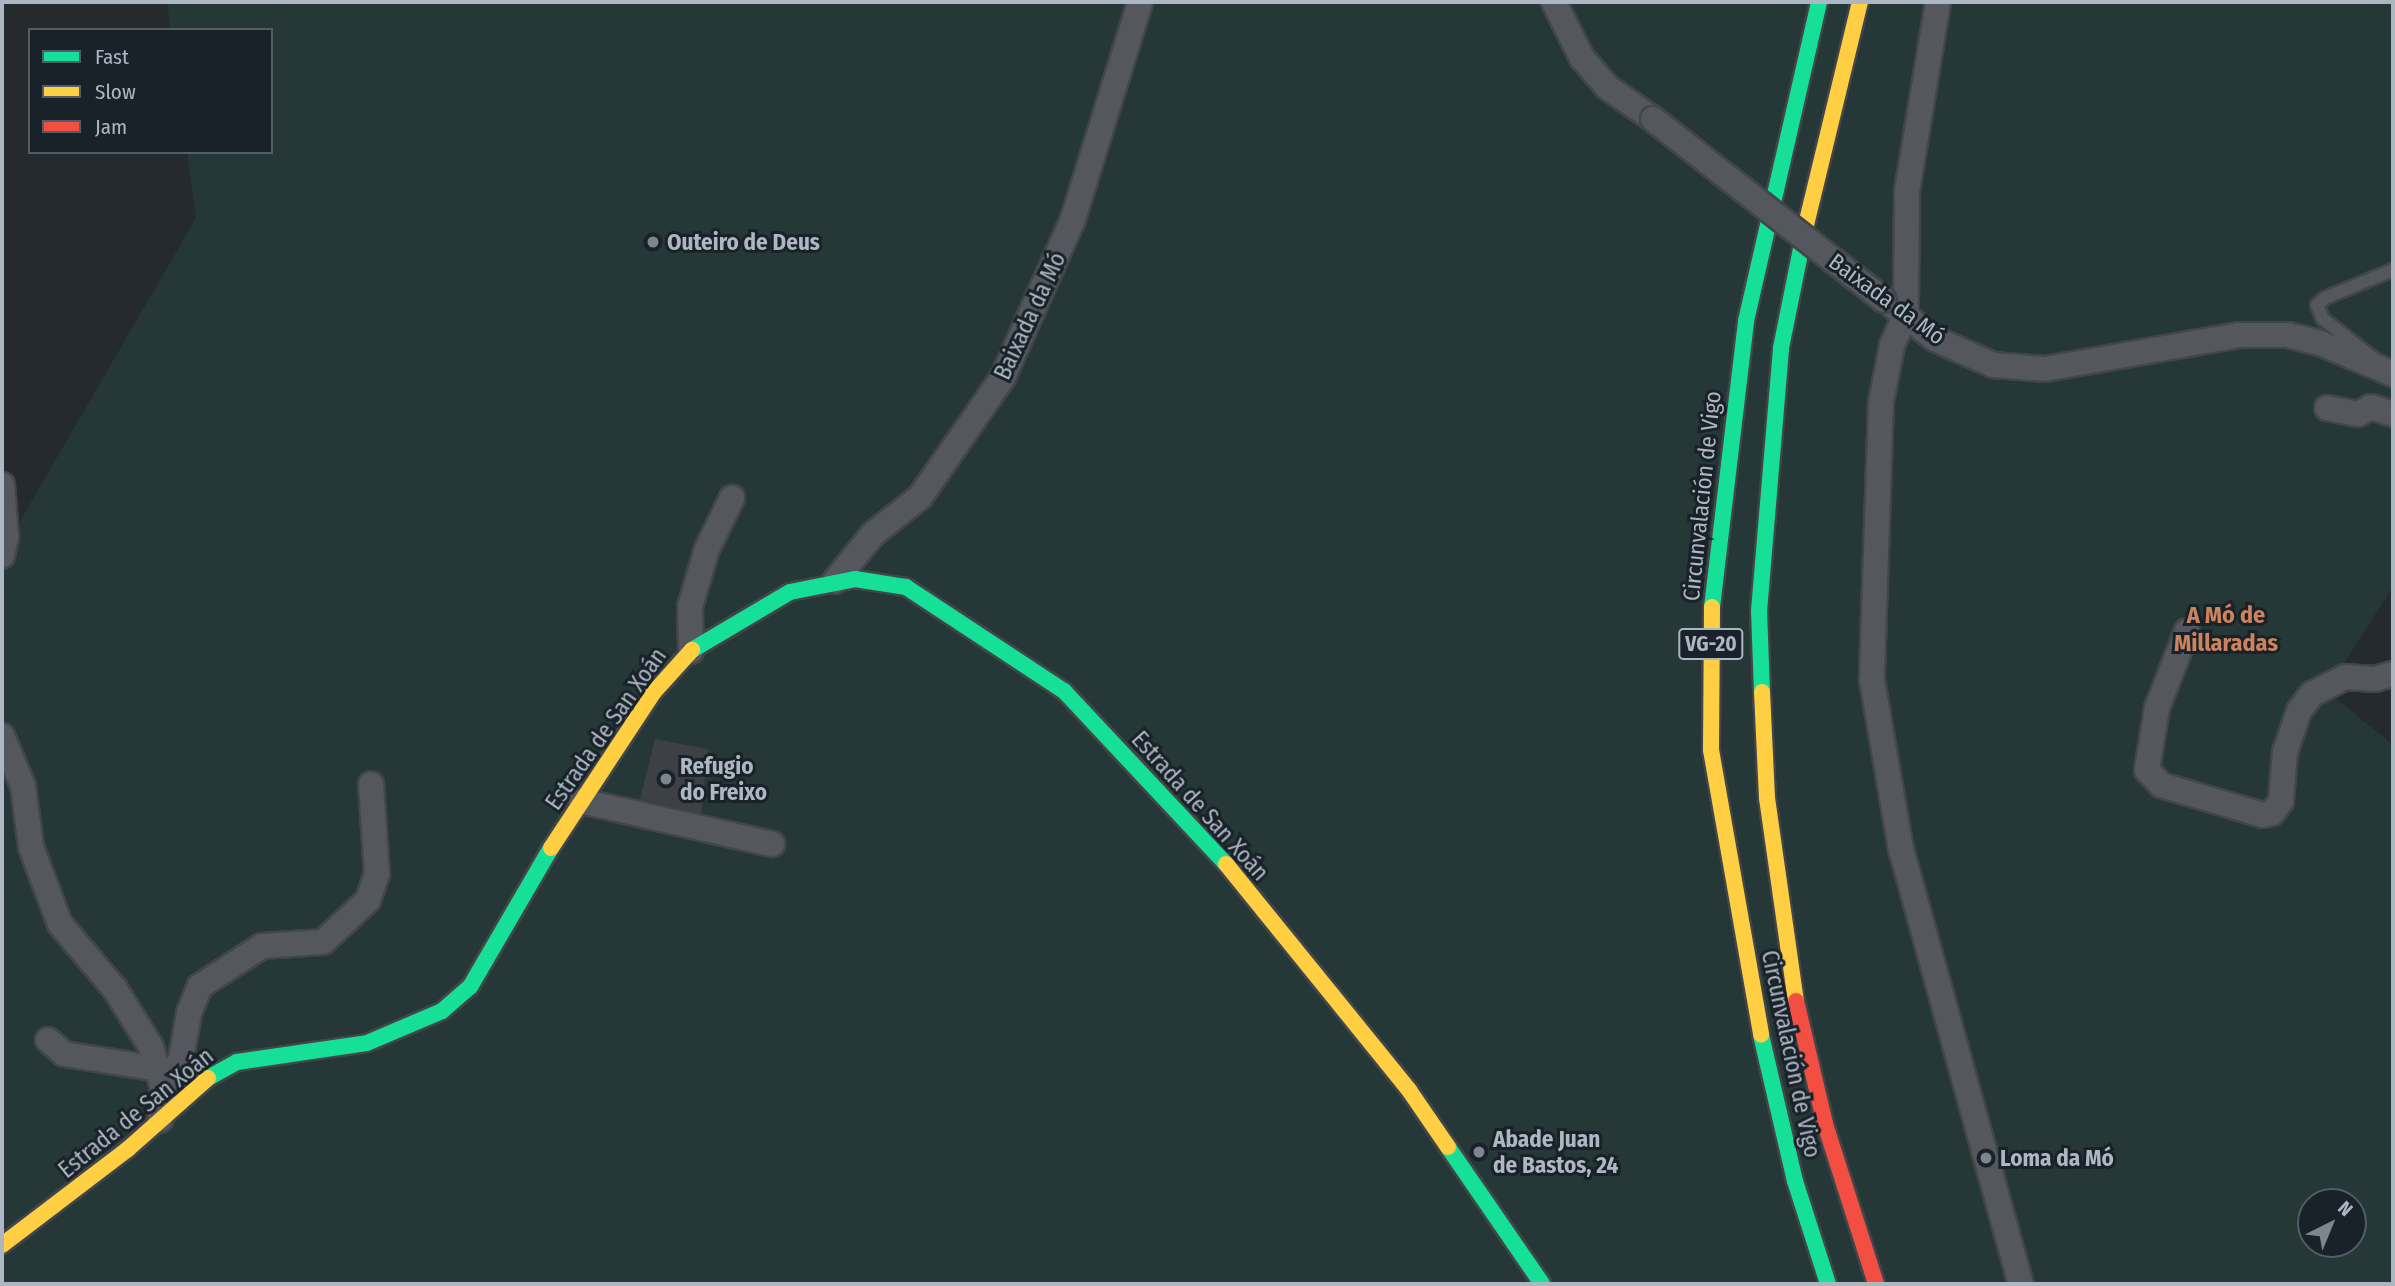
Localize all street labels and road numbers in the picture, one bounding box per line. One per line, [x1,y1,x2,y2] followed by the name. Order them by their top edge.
[989,248,1071,384] street label: Baixada da Mó
[1823,248,1951,350] street label: Baixada da Mó
[1677,390,1727,602] street label: Circunvalación de Vigo
[1678,626,1744,662] road number: VG-20
[540,643,672,815] street label: Estrada de San Xoán
[1126,726,1274,886] street label: Estrada de San Xoán
[1756,948,1826,1160] street label: Circunvalación de Vigo
[53,1042,219,1184] street label: Estrada de San Xoán

